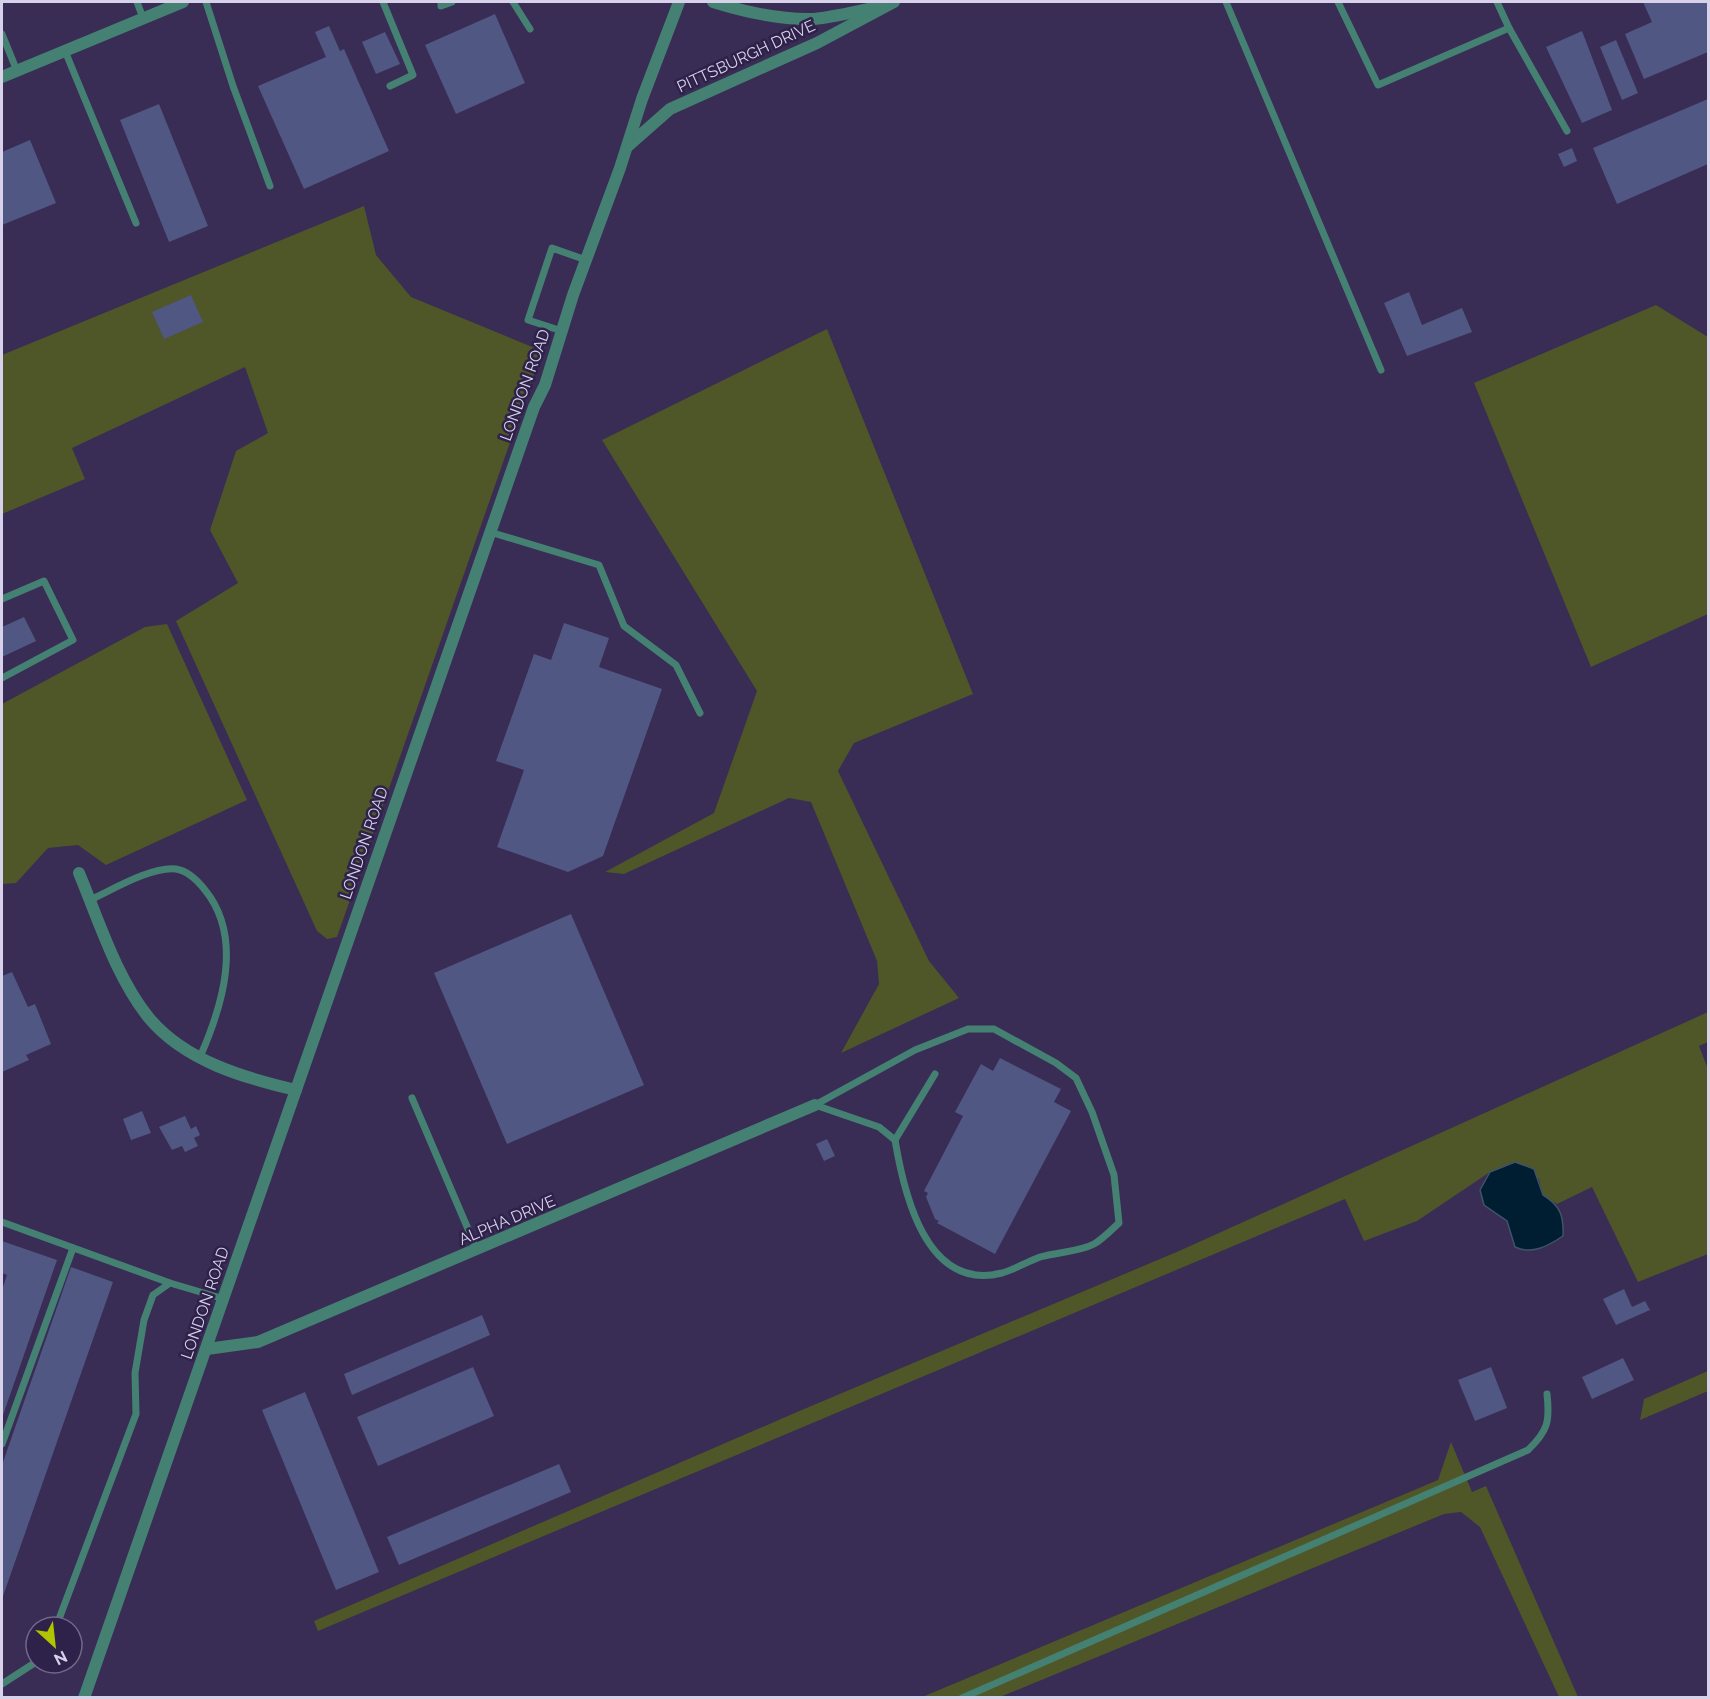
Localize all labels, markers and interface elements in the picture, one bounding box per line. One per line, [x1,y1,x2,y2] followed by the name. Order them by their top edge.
[674,16,818,96] street label: PITTSBURGH DRIVE
[496,327,554,443] street label: LONDON ROAD
[336,784,392,902] street label: LONDON ROAD
[456,1191,558,1249] street label: ALPHA DRIVE
[177,1244,233,1362] street label: LONDON ROAD
[24,1615,84,1675] north arrow
[51,1647,70,1669] text: N

